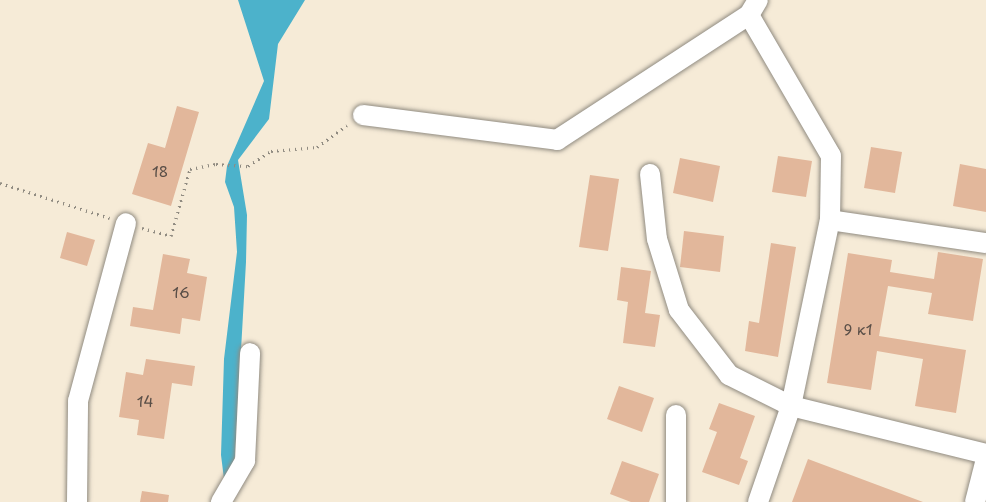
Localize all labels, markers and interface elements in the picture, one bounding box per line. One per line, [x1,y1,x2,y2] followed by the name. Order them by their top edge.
[152,162,168,180] house number: 18
[172,283,190,301] house number: 16
[843,320,873,338] house number: 9 к1
[137,392,153,410] house number: 14

